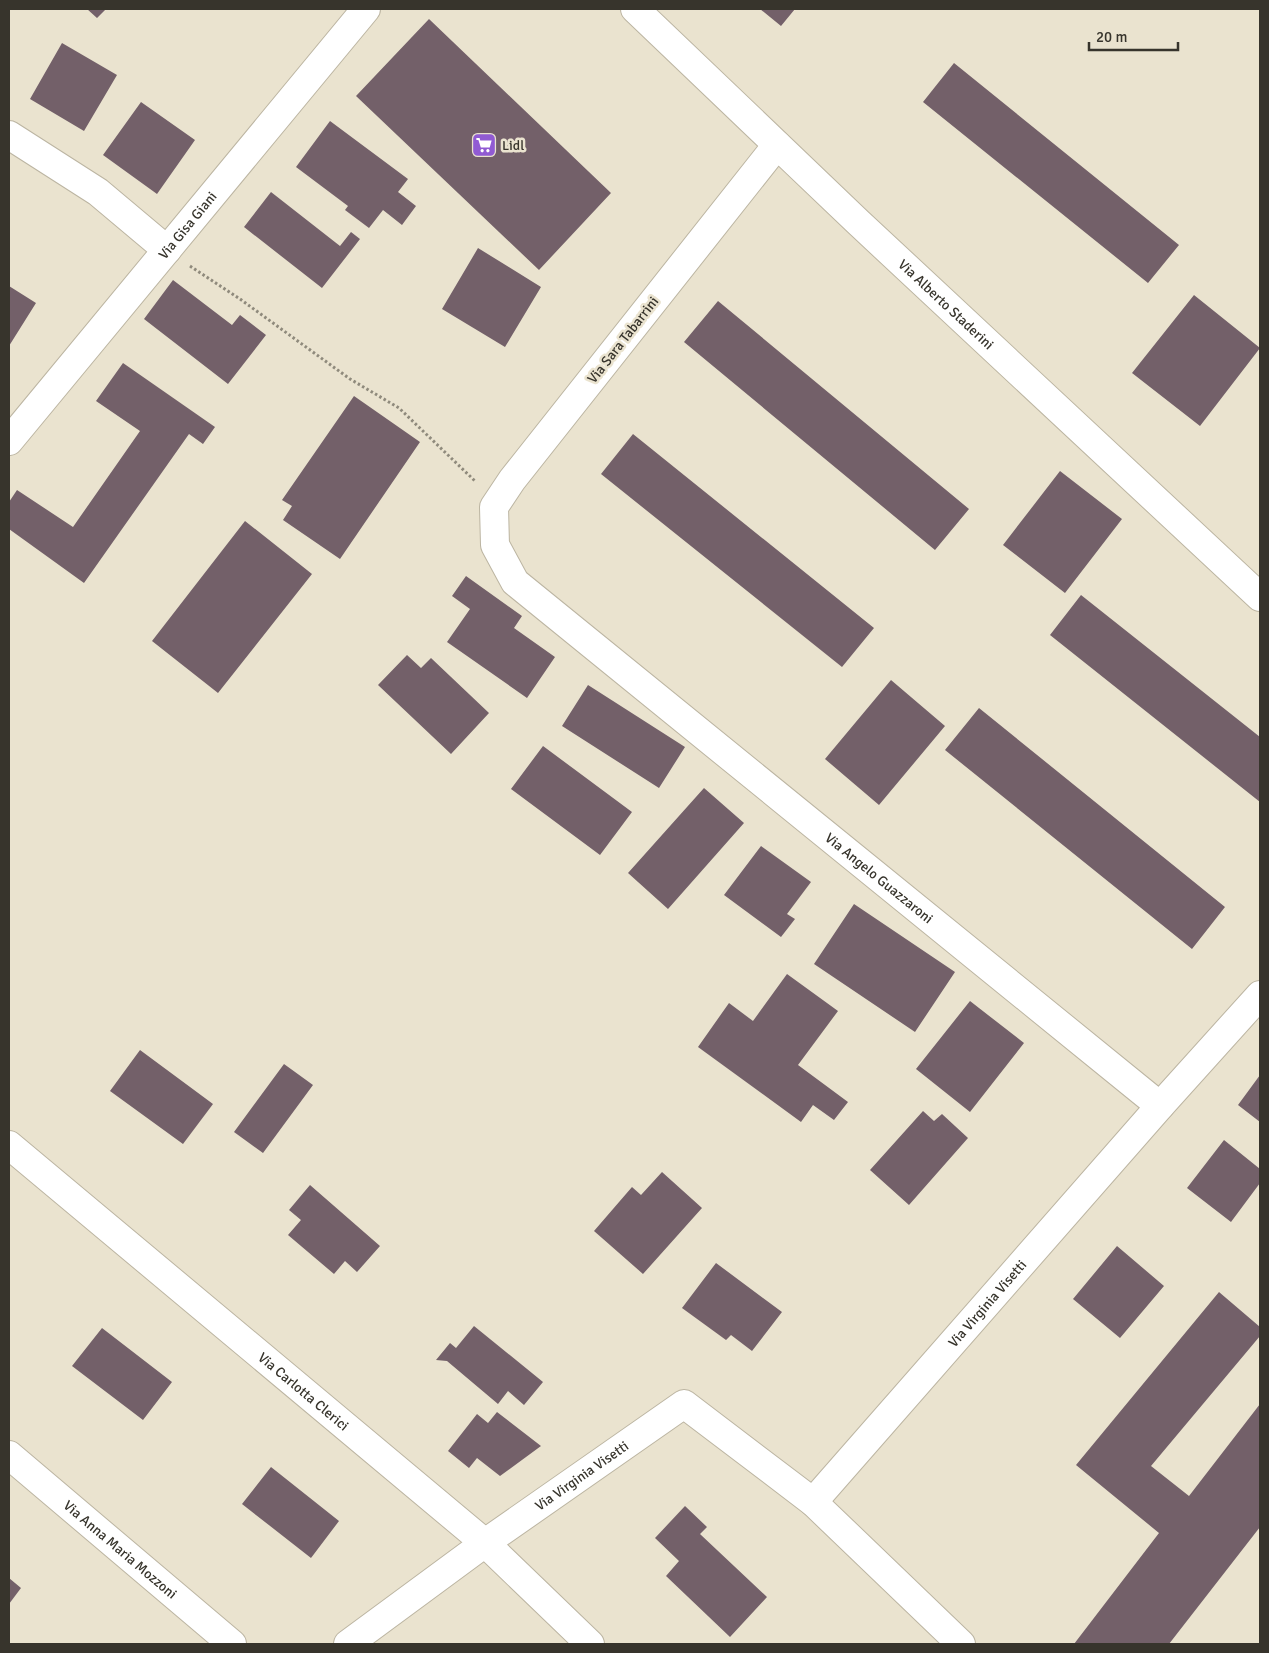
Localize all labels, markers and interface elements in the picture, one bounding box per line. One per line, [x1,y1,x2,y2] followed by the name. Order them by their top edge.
[1089,20,1178,52] scale bar
[1096,28,1127,46] text: 20 m
[471,132,497,158] supermarket icon: Lidl
[502,137,524,154] place label: Lidl
[155,188,220,262] street label: Via Gisa Giani
[895,256,997,353] street label: Via Alberto Staderini
[584,293,662,387] street label: Via Sara Tabarrini
[822,829,937,927] street label: Via Angelo Guazzaroni
[944,1256,1030,1351] street label: Via Virginia Visetti
[255,1349,352,1434] street label: Via Carlotta Clerici
[531,1437,632,1514] street label: Via Virginia Visetti
[60,1497,181,1602] street label: Via Anna Maria Mozzoni

